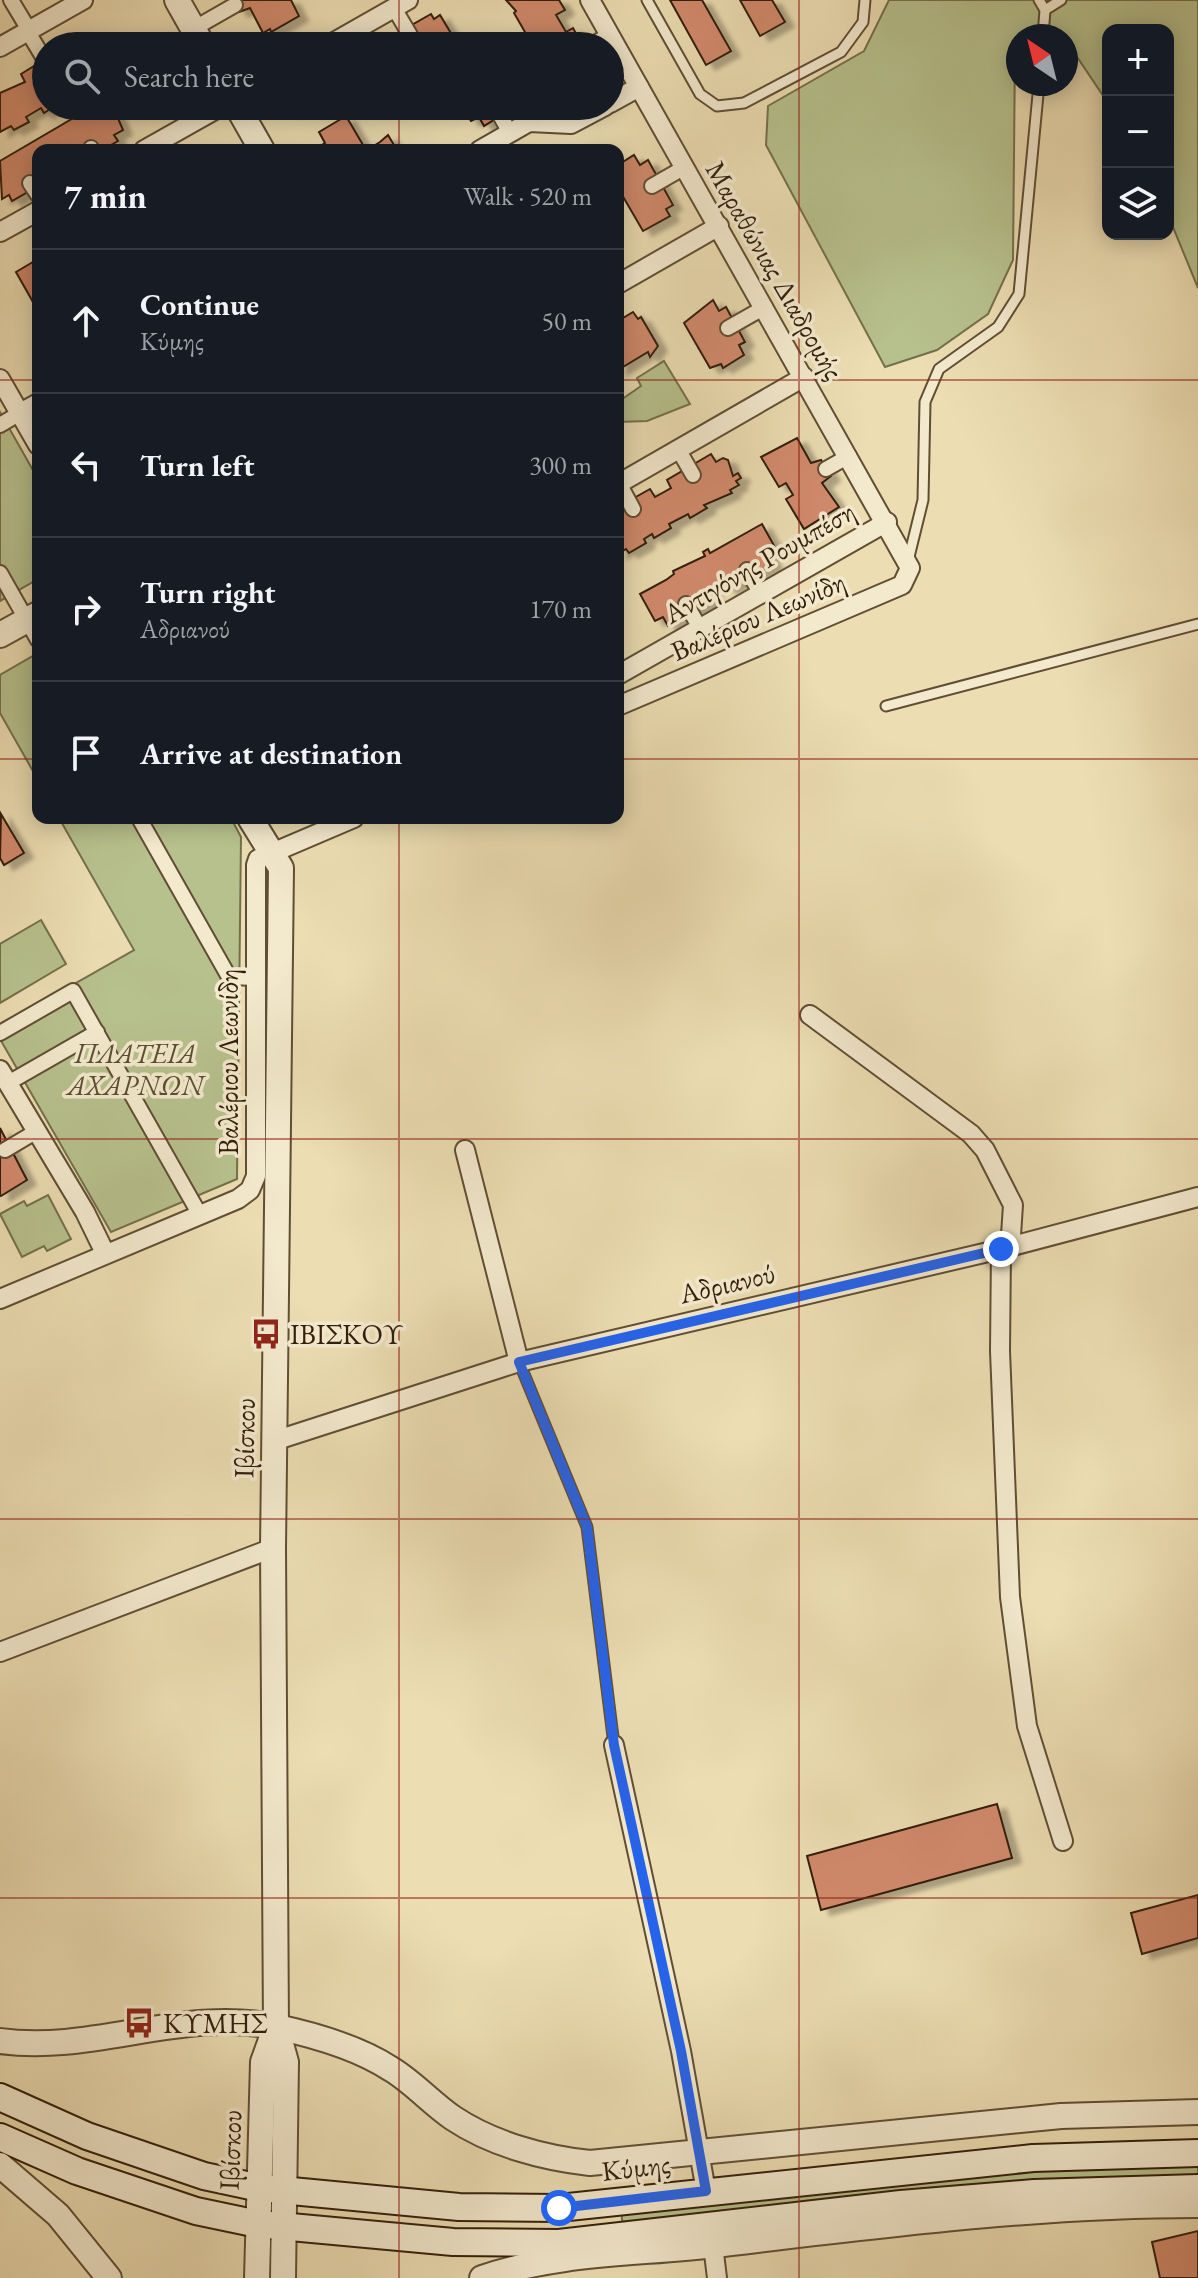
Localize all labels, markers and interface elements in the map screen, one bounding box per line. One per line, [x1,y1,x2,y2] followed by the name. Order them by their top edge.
[1006,24,1078,96] north arrow
[1102,24,1174,240] map controls
[1102,24,1174,96] button: +
[32,32,624,120] search box
[60,54,104,98] icon: search
[124,57,254,96] text: Search here
[1102,96,1174,168] button: −
[698,154,852,386] street label: Μαραθώνιας Διαδρομής
[1102,168,1174,240] button: layers
[64,174,147,218] text: 7 min
[464,179,592,213] text: Walk · 520 m
[140,285,259,324] text: Continue
[64,299,108,343] icon: ahead
[542,304,592,338] text: 50 m
[140,324,204,358] text: Κύμης
[64,443,108,487] icon: left
[140,446,254,485] text: Turn left
[529,448,592,482] text: 300 m
[656,493,861,632] street label: Αντιγόνης Ρουμπέση
[665,563,851,669] street label: Βαλέριου Λεωνίδη
[140,573,276,612] text: Turn right
[64,587,108,631] icon: right
[529,592,592,626] text: 170 m
[140,612,230,646] text: Αδριανού
[64,731,108,775] icon: arrive
[140,734,402,773] text: Arrive at destination
[210,969,246,1155] street label: Βαλέριου Λεωνίδη
[65,1035,206,1103] park label: ΠΛΑΤΕΙΑ ΑΧΑΡΝΩΝ
[983,1231,1019,1267] route end
[675,1255,778,1312] street label: Αδριανού
[290,1316,404,1352] place label: ΙΒΙΣΚΟΥ
[249,1317,283,1351] bus stop icon: ΙΒΙΣΚΟΥ
[225,1398,263,1478] street label: Ιβίσκου
[163,2005,268,2041] place label: ΚΥΜΗΣ
[122,2006,156,2040] bus stop icon: ΚΥΜΗΣ
[211,2109,249,2191] street label: Ιβίσκου
[600,2145,672,2189] street label: Κύμης
[541,2190,577,2226] route start

